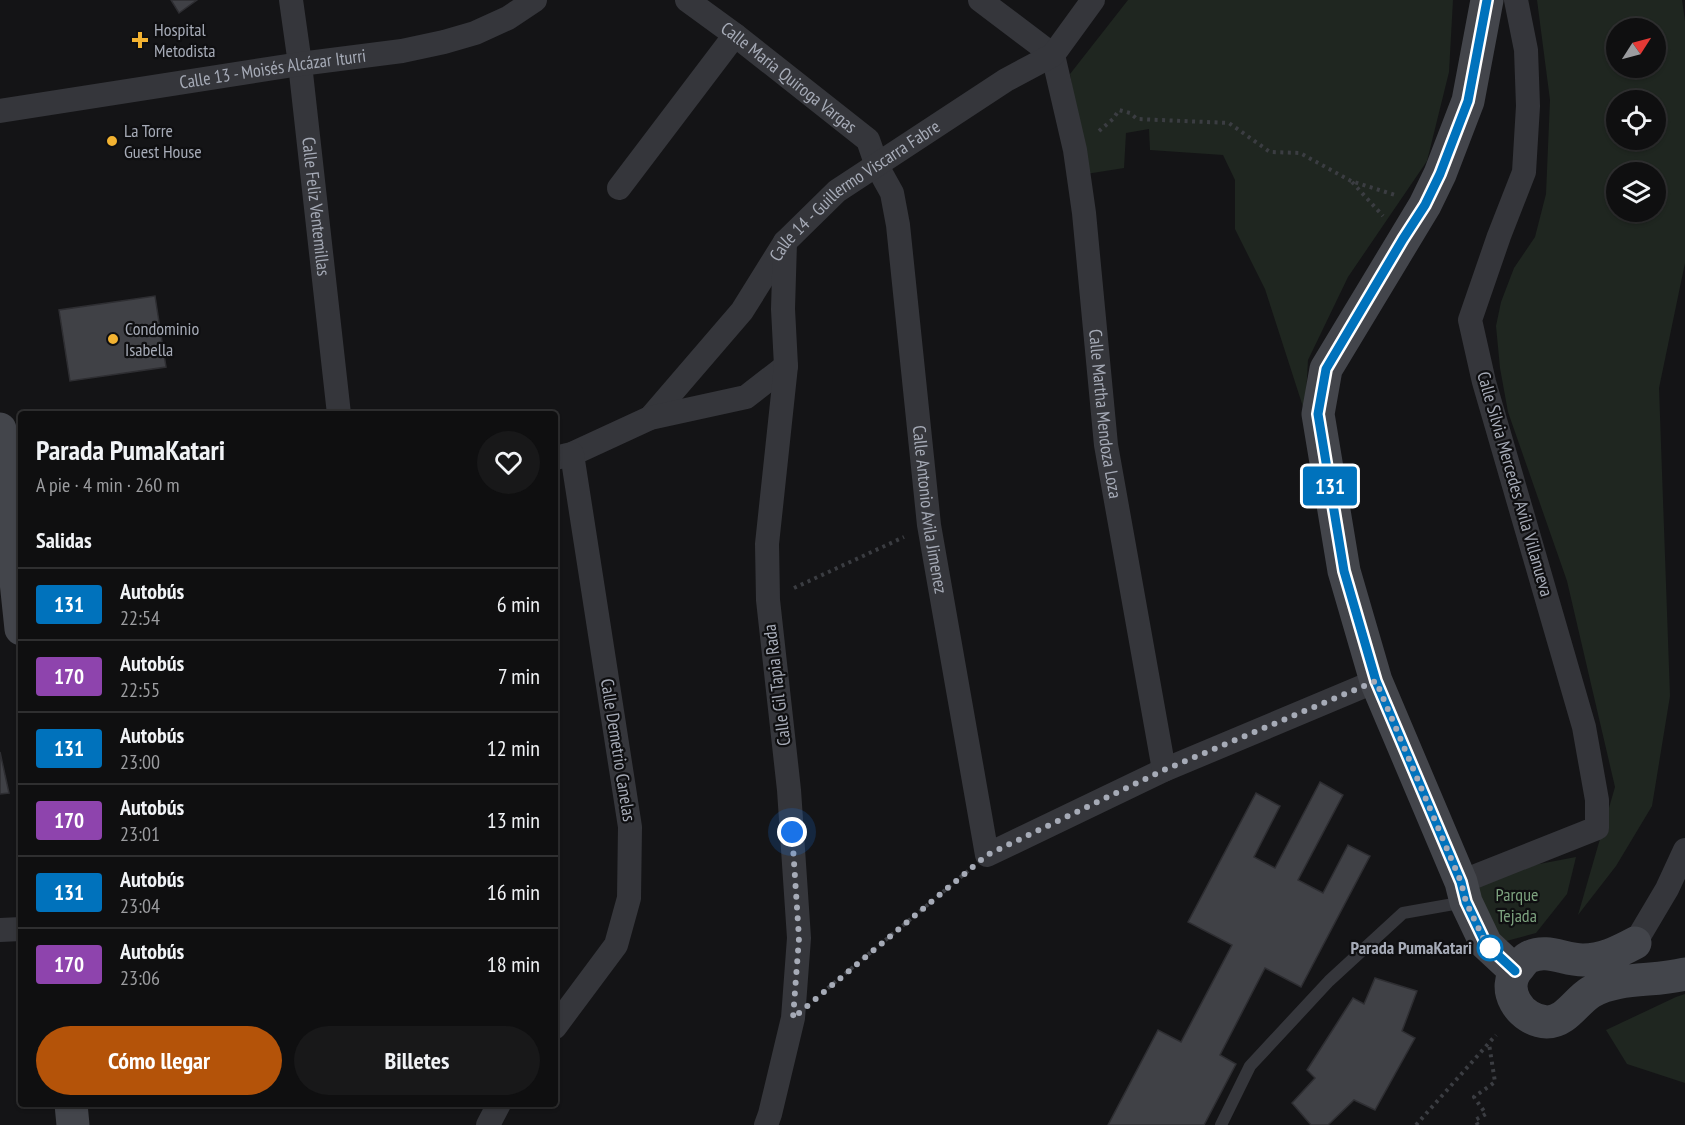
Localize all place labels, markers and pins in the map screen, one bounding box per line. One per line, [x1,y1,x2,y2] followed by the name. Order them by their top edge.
[154,18,215,62] place label: Hospital Metodista
[131,31,149,49] marker: Hospital Metodista
[124,119,202,163] place label: La Torre Guest House
[105,134,119,148] marker: La Torre Guest House
[125,317,199,361] place label: Condominio Isabella
[106,332,120,346] marker: Condominio Isabella
[1477,935,1503,961] marker: Parada PumaKatari
[1350,936,1472,959] place label: Parada PumaKatari

